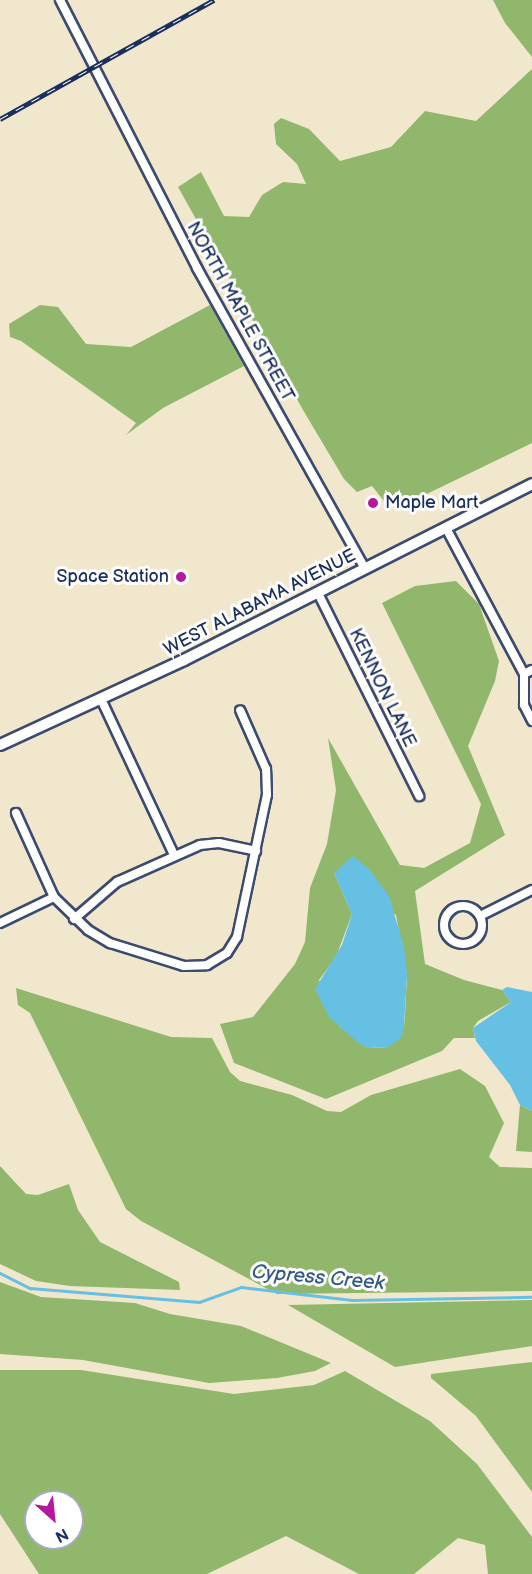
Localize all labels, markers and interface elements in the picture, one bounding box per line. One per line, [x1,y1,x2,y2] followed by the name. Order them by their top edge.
[181,218,299,406] street label: NORTH MAPLE STREET
[385,492,479,514] place label: Maple Mart
[366,496,380,510] marker: Maple Mart
[160,545,360,661] street label: WEST ALABAMA AVENUE
[56,566,169,588] place label: Space Station
[174,570,188,584] marker: Space Station
[344,625,420,751] street label: KENNON LANE
[251,1260,385,1296] water label: Cypress Creek
[24,1490,84,1550] north arrow
[52,1524,71,1546] text: N

